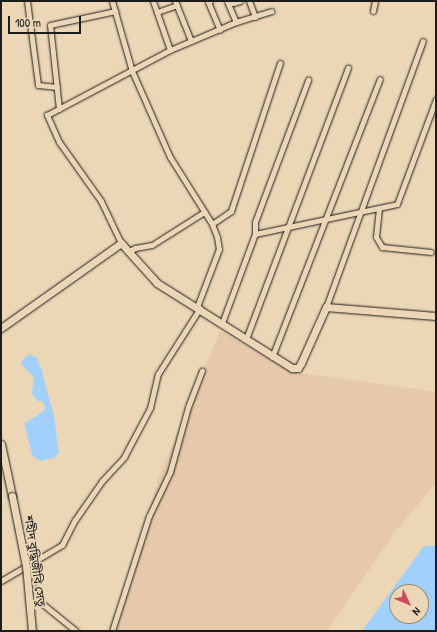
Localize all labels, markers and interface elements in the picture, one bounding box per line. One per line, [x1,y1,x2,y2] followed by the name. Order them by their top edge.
[10,8,83,34] scale bar
[15,14,41,31] text: 100 m
[21,514,49,608] street label: শহীদ বুদ্ধিজীবি সেতু
[389,584,429,624] north arrow
[410,605,424,619] text: N

